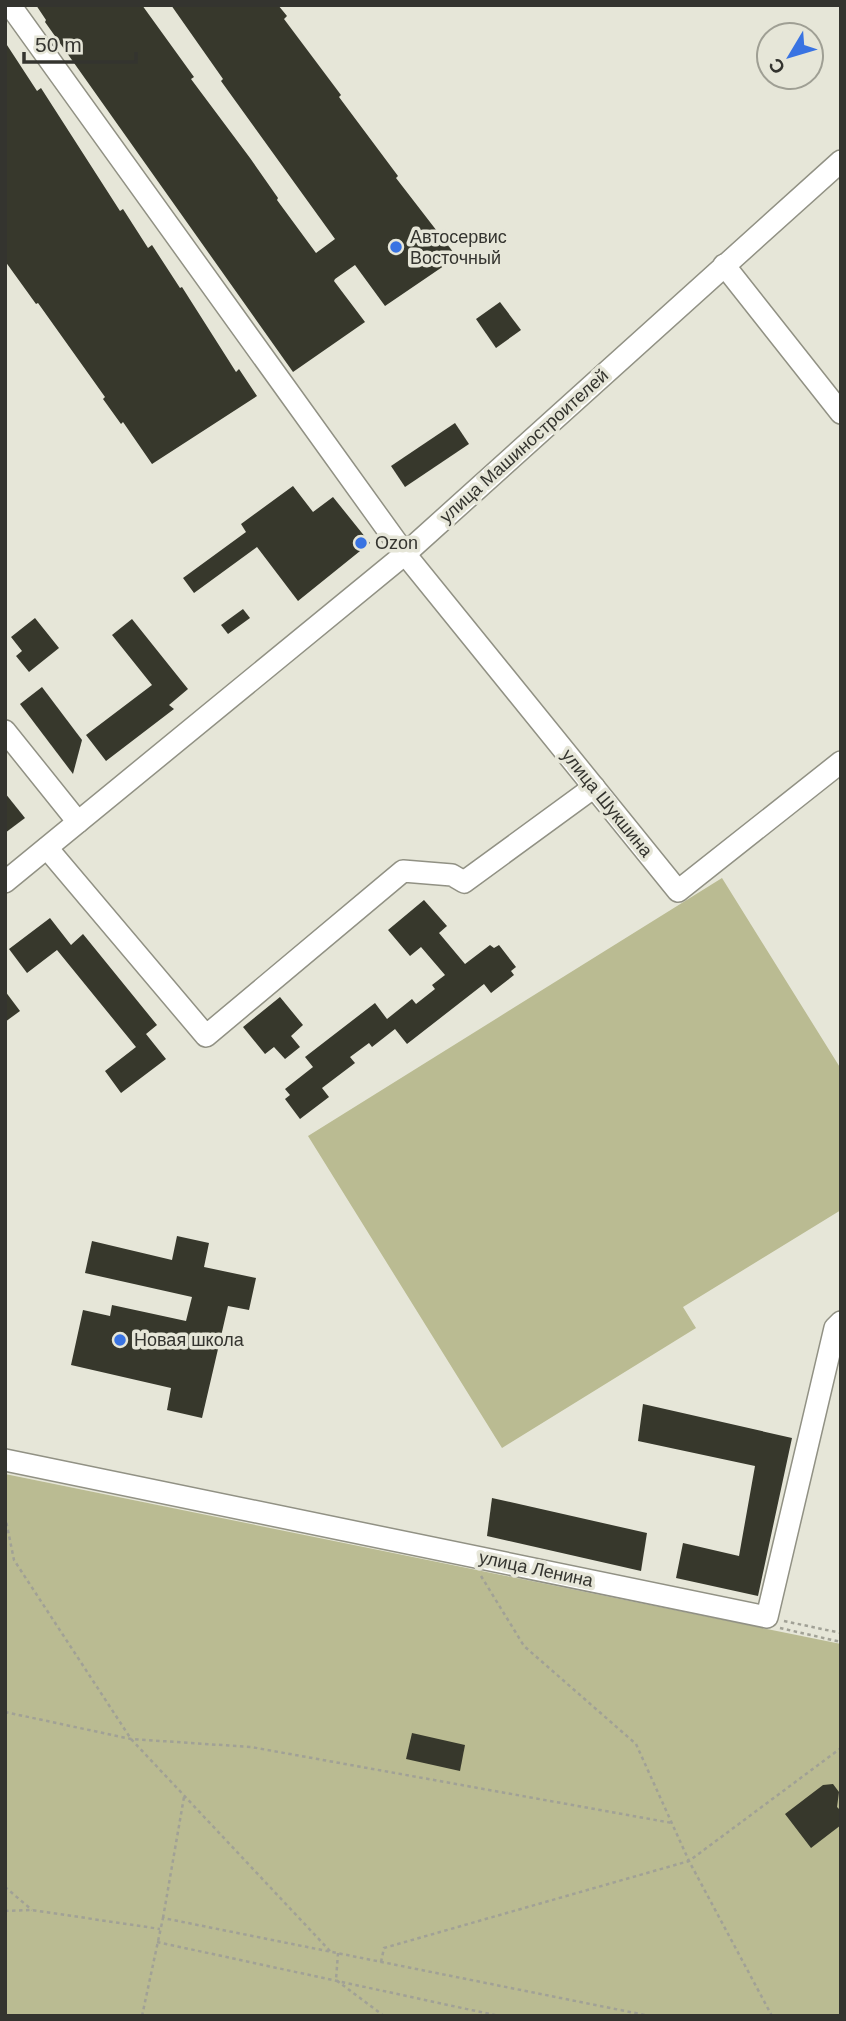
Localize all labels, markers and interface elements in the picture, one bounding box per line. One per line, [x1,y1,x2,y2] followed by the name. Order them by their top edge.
[24,21,136,65] scale bar
[755,21,825,91] north arrow
[35,33,82,56] text: 50 m
[764,54,789,78] text: С
[410,227,507,268] place label: Автосервис Восточный
[388,239,404,255] marker: Автосервис Восточный
[436,365,612,527] street label: улица Машиностроителей
[375,533,418,553] place label: Ozon
[353,535,369,551] marker: Ozon
[558,745,657,861] street label: улица Шукшина
[134,1330,245,1350] place label: Новая школа
[112,1332,128,1348] marker: Новая школа
[477,1547,596,1591] street label: улица Ленина

